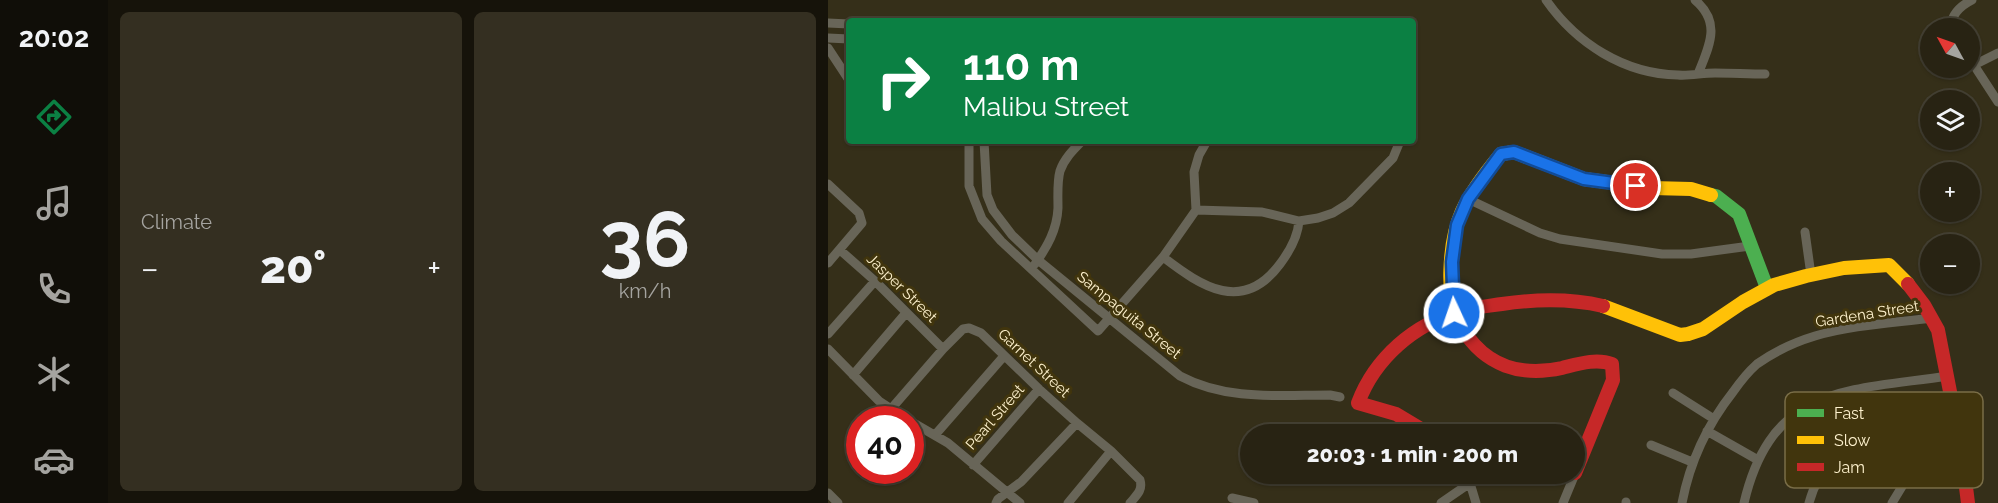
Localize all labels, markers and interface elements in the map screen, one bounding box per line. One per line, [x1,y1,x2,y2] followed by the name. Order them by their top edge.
[1920,18,1980,78] north arrow
[1920,18,1980,294] map controls
[19,22,89,53] text: 20:02
[963,41,1079,90] text: 110 m
[864,42,942,120] icon: right
[1920,90,1980,150] button: layers
[963,91,1129,122] text: Malibu Street
[33,96,75,138] icon: directions
[1610,160,1661,211] pin
[1920,162,1980,222] button: +
[1619,169,1652,202] icon: arrive
[33,182,75,224] icon: music
[600,194,690,285] text: 36
[141,210,212,234] text: Climate
[1920,234,1980,294] button: −
[260,241,326,294] text: 20°
[141,249,159,288] text: −
[427,249,441,288] text: +
[863,250,941,326] street label: Jasper Street
[33,268,75,310] icon: phone
[1073,268,1185,362] street label: Sampaguita Street
[619,279,671,303] text: km/h
[1422,281,1486,345] position arrow
[1814,297,1920,331] street label: Gardena Street
[994,325,1074,401] street label: Garnet Street
[33,353,75,395] icon: climate
[962,381,1028,453] street label: Pearl Street
[1785,392,1983,488] legend
[1834,404,1865,423] text: Fast
[846,406,924,484] speed limit sign: 40
[1834,431,1870,450] text: Slow
[33,439,75,481] icon: car
[1307,441,1518,467] text: 20:03 · 1 min · 200 m
[1834,458,1865,477] text: Jam

